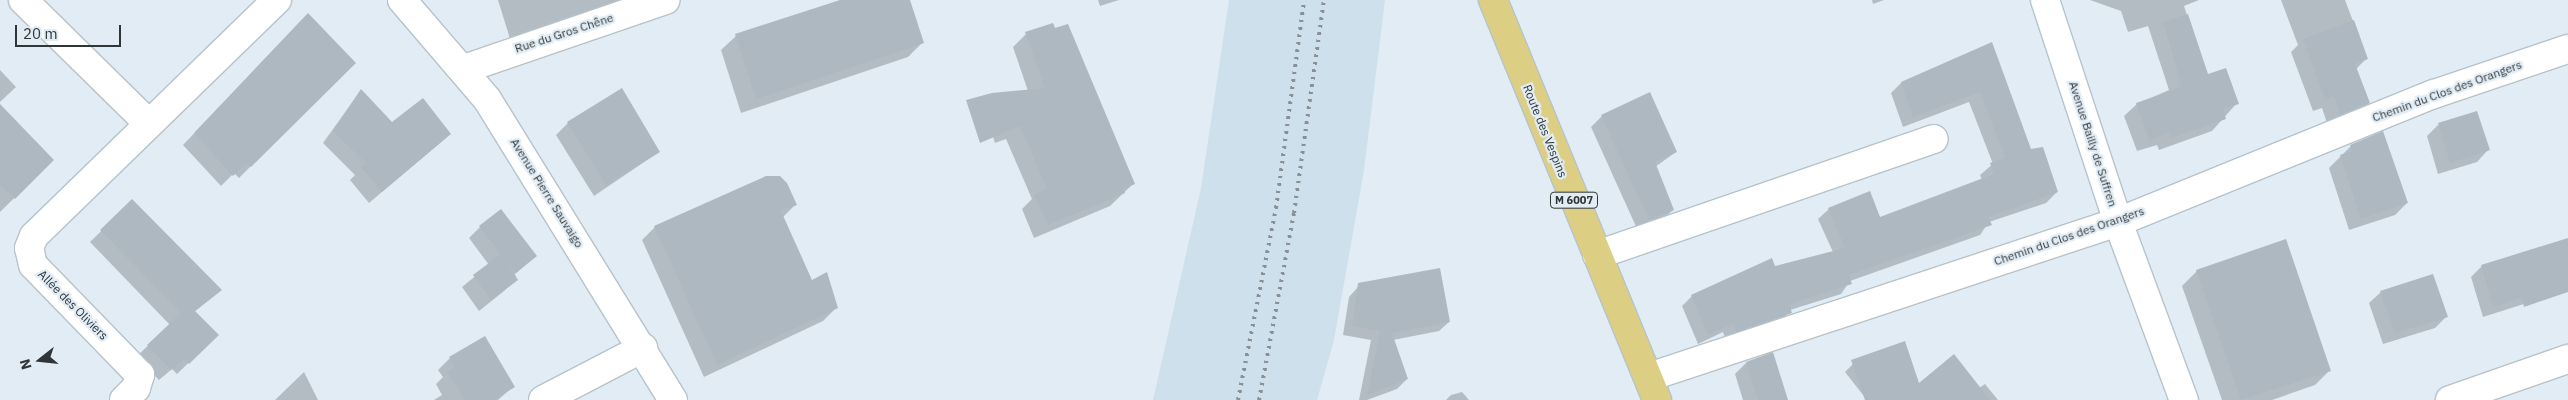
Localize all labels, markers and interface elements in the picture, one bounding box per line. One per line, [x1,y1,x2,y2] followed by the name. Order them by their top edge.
[513,10,615,56] street label: Rue du Gros Chêne
[18,15,124,47] scale bar
[23,24,58,43] text: 20 m
[2370,57,2524,125] street label: Chemin du Clos des Orangers
[2066,79,2120,209] street label: Avenue Bailly de Suffren
[1520,82,1570,180] street label: Route des Vespins
[507,136,587,250] street label: Avenue Pierre Sauvaigo
[1549,192,1599,208] road number: M 6007
[1992,203,2146,269] street label: Chemin du Clos des Orangers
[35,267,111,343] street label: Allée des Oliviers
[15,335,65,385] north arrow
[16,357,36,371] text: N

